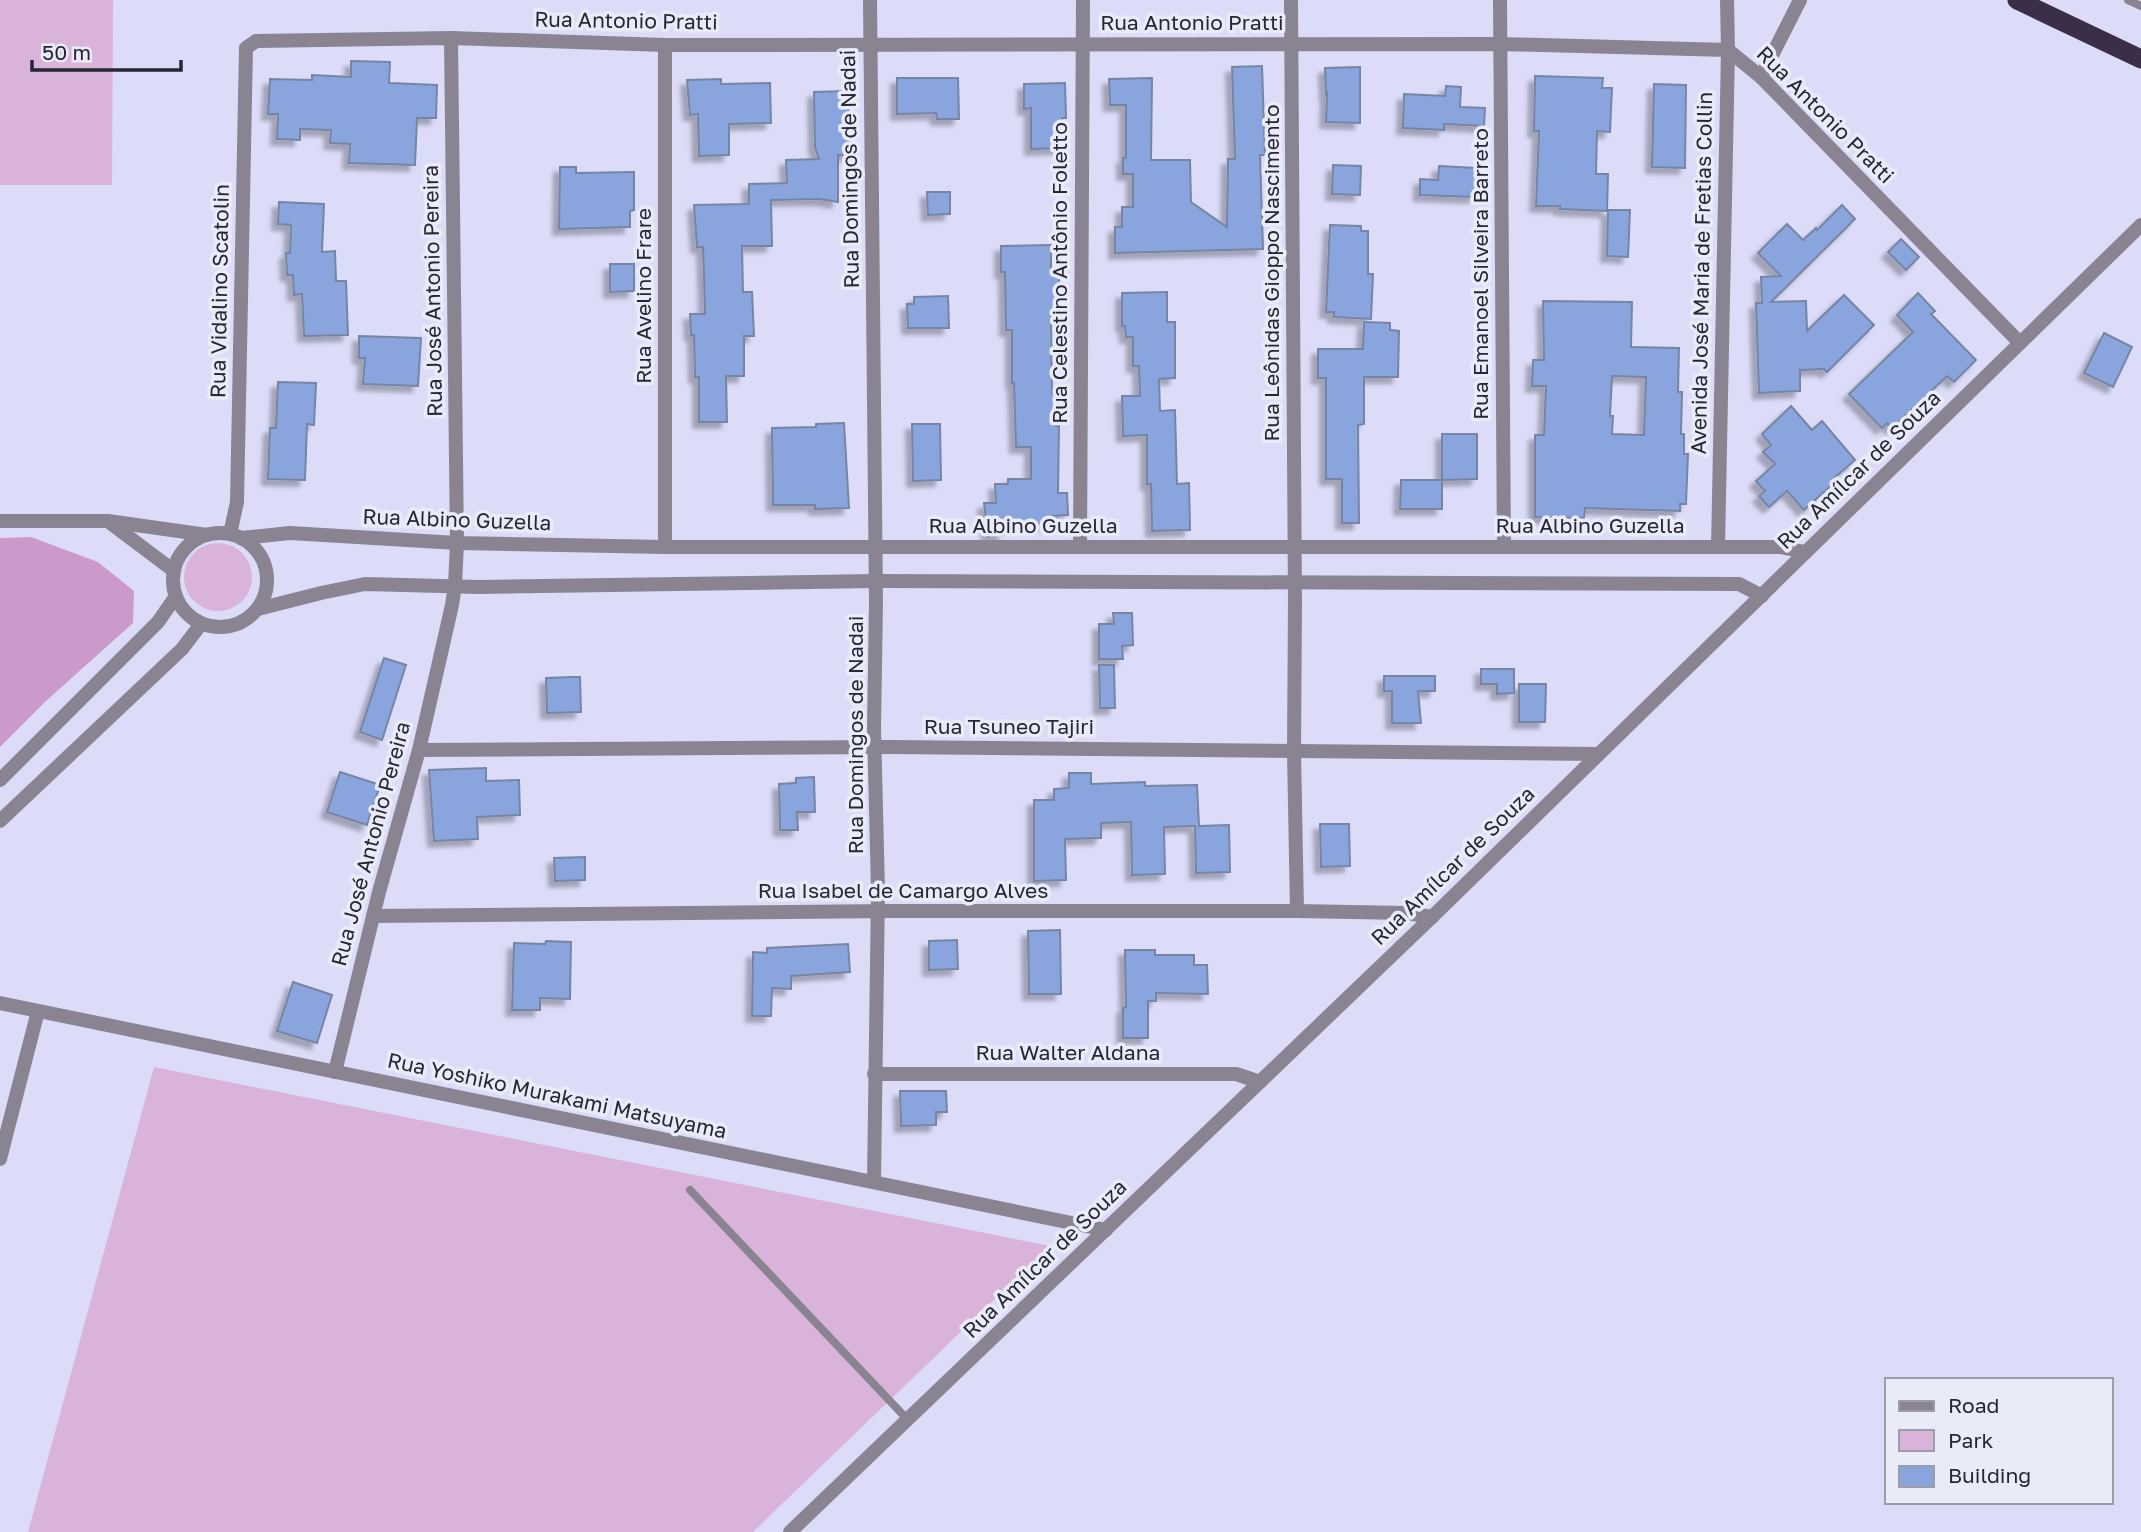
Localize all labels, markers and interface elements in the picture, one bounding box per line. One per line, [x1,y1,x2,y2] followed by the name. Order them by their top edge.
[534,5,718,35] street label: Rua Antonio Pratti
[1100,9,1284,35] street label: Rua Antonio Pratti
[32,28,180,72] scale bar
[42,39,91,65] text: 50 m
[1752,40,1900,188] street label: Rua Antonio Pratti
[834,50,864,289] street label: Rua Domingos de Nadai
[1685,91,1717,455] street label: Avenida José Maria de Fretias Collin
[1258,104,1284,442] street label: Rua Leônidas Gioppo Nascimento
[1046,122,1072,424] street label: Rua Celestino Antônio Foletto
[1467,128,1493,420] street label: Rua Emanoel Silveira Barreto
[417,165,447,417] street label: Rua José Antonio Pereira
[204,184,234,398] street label: Rua Vidalino Scatolin
[630,208,656,384] street label: Rua Avelino Frare
[1771,384,1945,554] street label: Rua Amílcar de Souza
[362,503,552,535] street label: Rua Albino Guzella
[928,512,1118,538] street label: Rua Albino Guzella
[1495,512,1685,538] street label: Rua Albino Guzella
[842,616,868,854] street label: Rua Domingos de Nadai
[924,713,1094,739] street label: Rua Tsuneo Tajiri
[325,719,415,969] street label: Rua José Antonio Pereira
[1365,780,1539,950] street label: Rua Amílcar de Souza
[758,877,1048,903] street label: Rua Isabel de Camargo Alves
[976,1039,1160,1065] street label: Rua Walter Aldana
[385,1046,729,1144] street label: Rua Yoshiko Murakami Matsuyama
[957,1173,1131,1343] street label: Rua Amílcar de Souza
[1885,1378,2113,1504] legend
[1948,1392,1999,1418] text: Road
[1948,1427,1994,1453] text: Park
[1948,1462,2031,1488] text: Building

